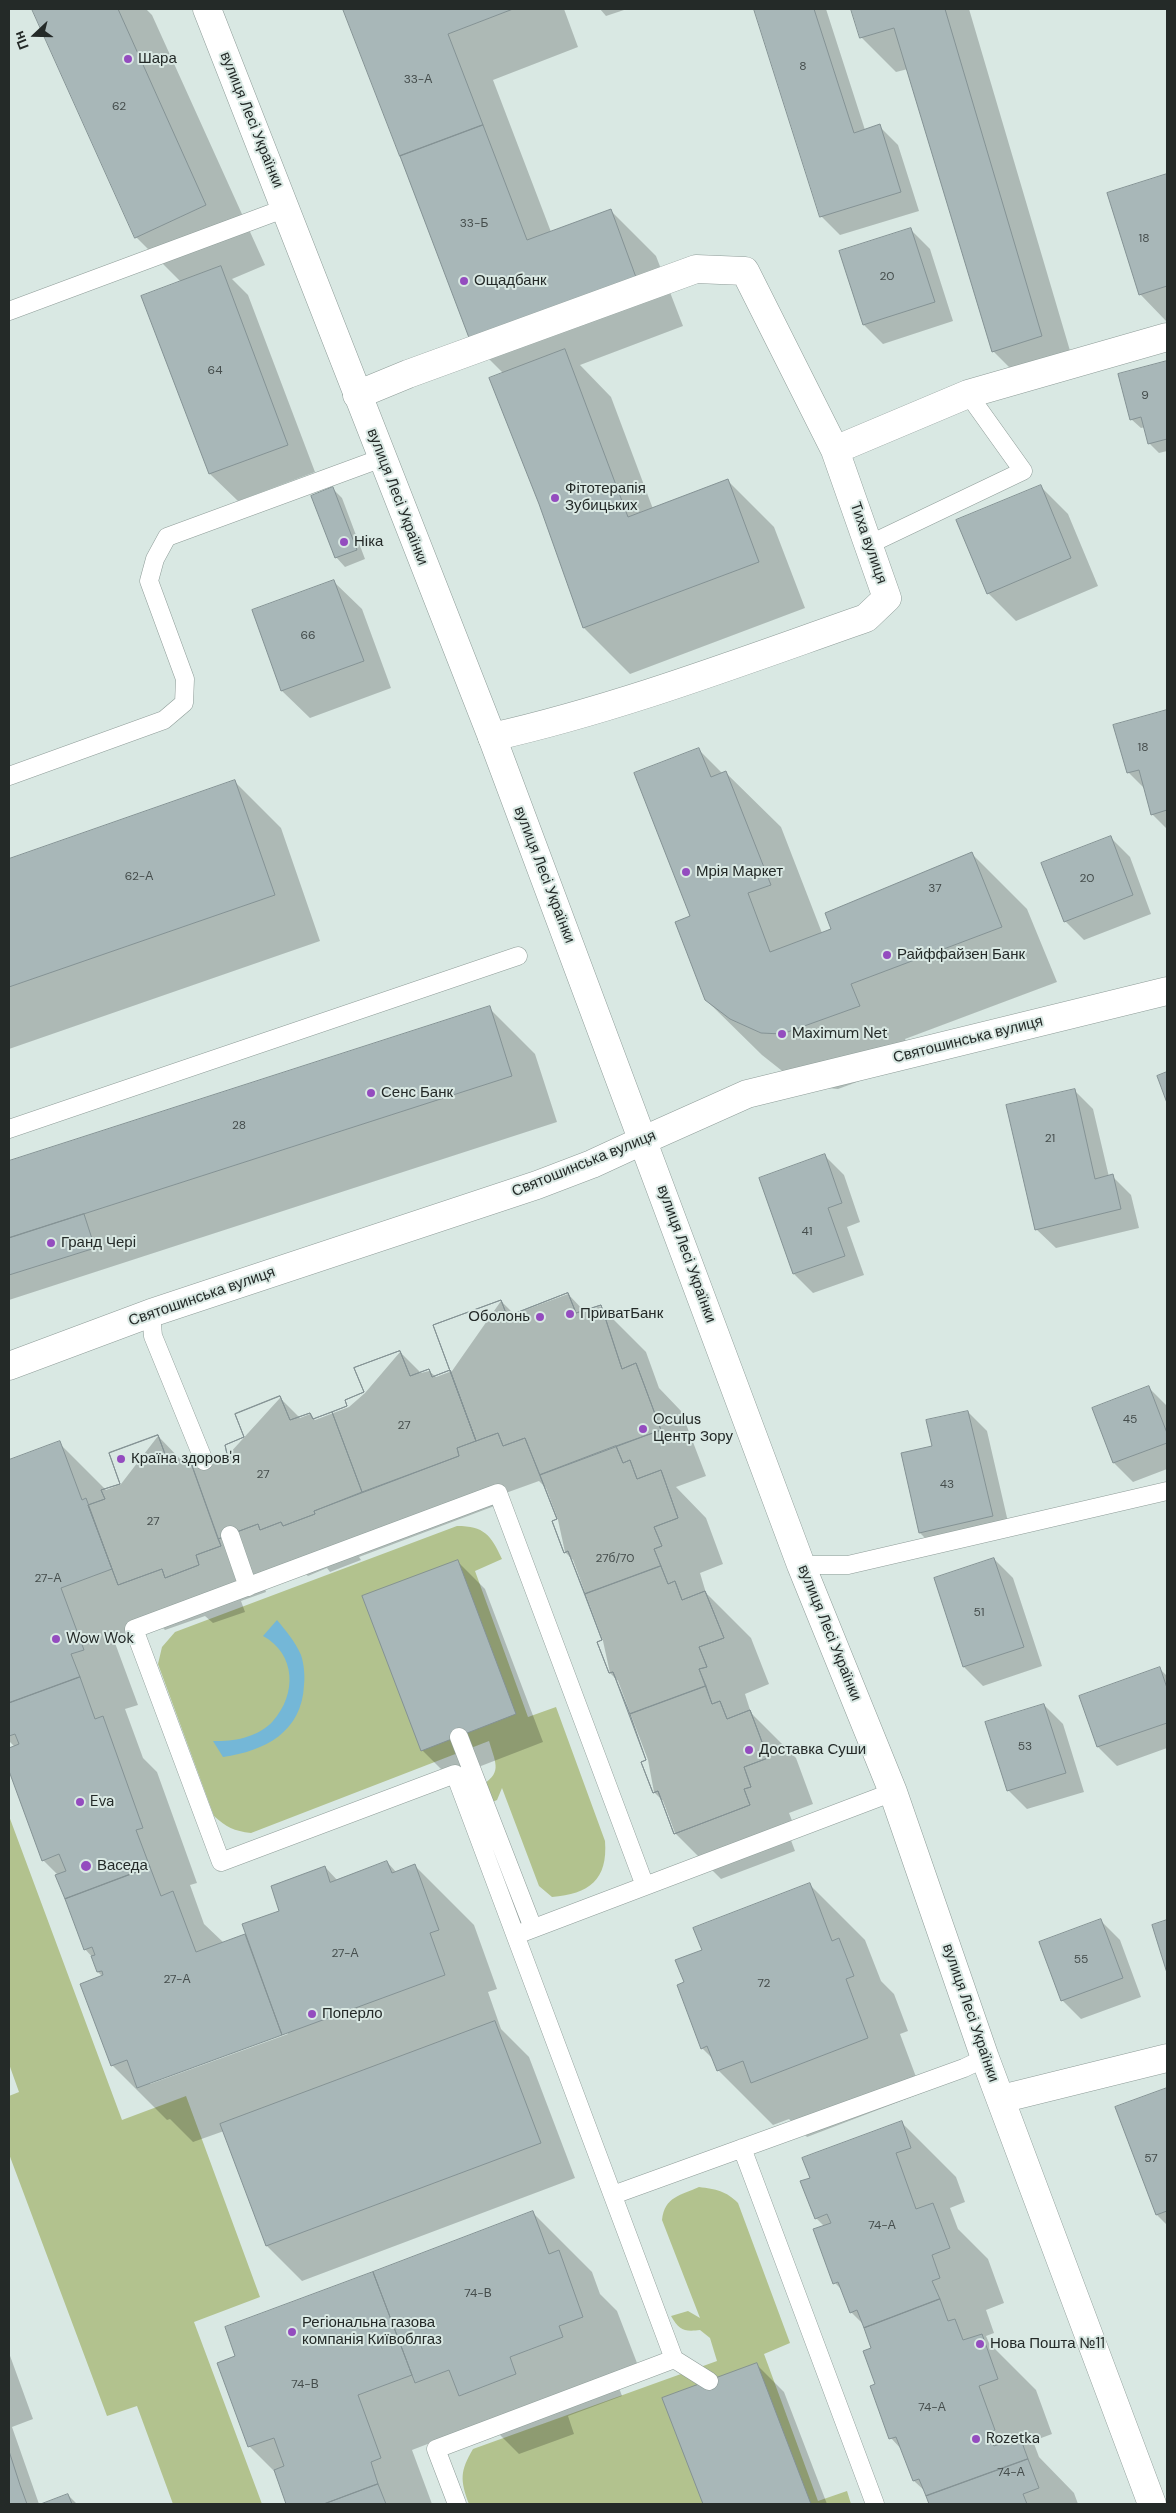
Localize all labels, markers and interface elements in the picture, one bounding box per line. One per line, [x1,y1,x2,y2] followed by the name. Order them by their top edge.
[10,10,60,60] north arrow
[9,29,33,52] text: Пн
[215,49,287,191] street label: вулиця Лесі Українки
[138,50,177,68] place label: Шара
[122,53,134,65] marker: Шара
[799,60,807,74] house number: 8
[404,73,432,87] house number: 33-А
[112,100,126,114] house number: 62
[460,217,488,231] house number: 33-Б
[1138,232,1150,246] house number: 18
[880,270,894,284] house number: 20
[474,272,547,290] place label: Ощадбанк
[458,275,470,287] marker: Ощадбанк
[208,364,222,378] house number: 64
[1141,389,1149,403] house number: 9
[363,426,431,568] street label: вулиця Лесі Українки
[565,480,646,515] place label: Фітотерапія Зубицьких
[549,492,561,504] marker: Фітотерапія Зубицьких
[846,500,890,586] street label: Тиха вулиця
[354,533,383,551] place label: Ніка
[338,536,350,548] marker: Ніка
[300,629,316,643] house number: 66
[1137,741,1149,755] house number: 18
[510,804,578,946] street label: вулиця Лесі Українки
[696,863,783,881] place label: Мрія Маркет
[680,866,692,878] marker: Мрія Маркет
[125,870,153,884] house number: 62-А
[1080,872,1094,886] house number: 20
[928,882,942,896] house number: 37
[897,946,1025,964] place label: Райффайзен Банк
[881,949,893,961] marker: Райффайзен Банк
[891,1013,1045,1067] street label: Святошинська вулиця
[792,1025,888,1043] place label: Maximum Net
[776,1028,788,1040] marker: Maximum Net
[381,1084,453,1102] place label: Сенс Банк
[365,1087,377,1099] marker: Сенс Банк
[232,1119,246,1133] house number: 28
[509,1127,659,1201] street label: Святошинська вулиця
[1045,1132,1055,1146] house number: 21
[653,1183,719,1325] street label: вулиця Лесі Українки
[801,1225,813,1239] house number: 41
[61,1234,136,1252] place label: Гранд Чері
[45,1237,57,1249] marker: Гранд Чері
[126,1263,278,1331] street label: Святошинська вулиця
[580,1305,663,1323] place label: ПриватБанк
[468,1308,530,1326] place label: Оболонь
[564,1308,576,1320] marker: ПриватБанк
[534,1311,546,1323] marker: Оболонь
[653,1411,733,1446] place label: Oculus Центр Зору
[1123,1413,1137,1427] house number: 45
[397,1419,411,1433] house number: 27
[637,1423,649,1435] marker: Oculus Центр Зору
[131,1450,240,1468] place label: Країна здоров'я
[115,1453,127,1465] marker: Країна здоров'я
[256,1468,270,1482] house number: 27
[940,1478,954,1492] house number: 43
[146,1515,160,1529] house number: 27
[595,1552,635,1566] house number: 27б/70
[793,1562,865,1704] street label: вулиця Лесі Українки
[34,1572,62,1586] house number: 27-А
[973,1606,985,1620] house number: 51
[66,1630,134,1648] place label: Wow Wok
[50,1633,62,1645] marker: Wow Wok
[1018,1740,1032,1754] house number: 53
[759,1741,866,1759] place label: Доставка Суши
[743,1744,755,1756] marker: Доставка Суши
[90,1793,114,1811] place label: Eva
[74,1796,86,1808] marker: Eva
[97,1857,148,1875] place label: Васеда
[79,1859,93,1873] marker: Васеда
[938,1941,1002,2085] street label: вулиця Лесі Українки
[331,1947,359,1961] house number: 27-А
[1074,1953,1088,1967] house number: 55
[163,1973,191,1987] house number: 27-А
[757,1977,771,1991] house number: 72
[322,2005,383,2023] place label: Поперло
[306,2008,318,2020] marker: Поперло
[1144,2152,1158,2166] house number: 57
[868,2219,896,2233] house number: 74-А
[464,2287,492,2301] house number: 74-В
[302,2314,442,2349] place label: Регіональна газова компанія Київоблгаз
[286,2326,298,2338] marker: Регіональна газова компанія Київоблгаз
[990,2335,1105,2353] place label: Нова Пошта №11
[974,2338,986,2350] marker: Нова Пошта №11
[291,2378,319,2392] house number: 74-В
[918,2401,946,2415] house number: 74-А
[986,2430,1040,2448] place label: Rozetka
[970,2433,982,2445] marker: Rozetka
[997,2466,1025,2480] house number: 74-А

